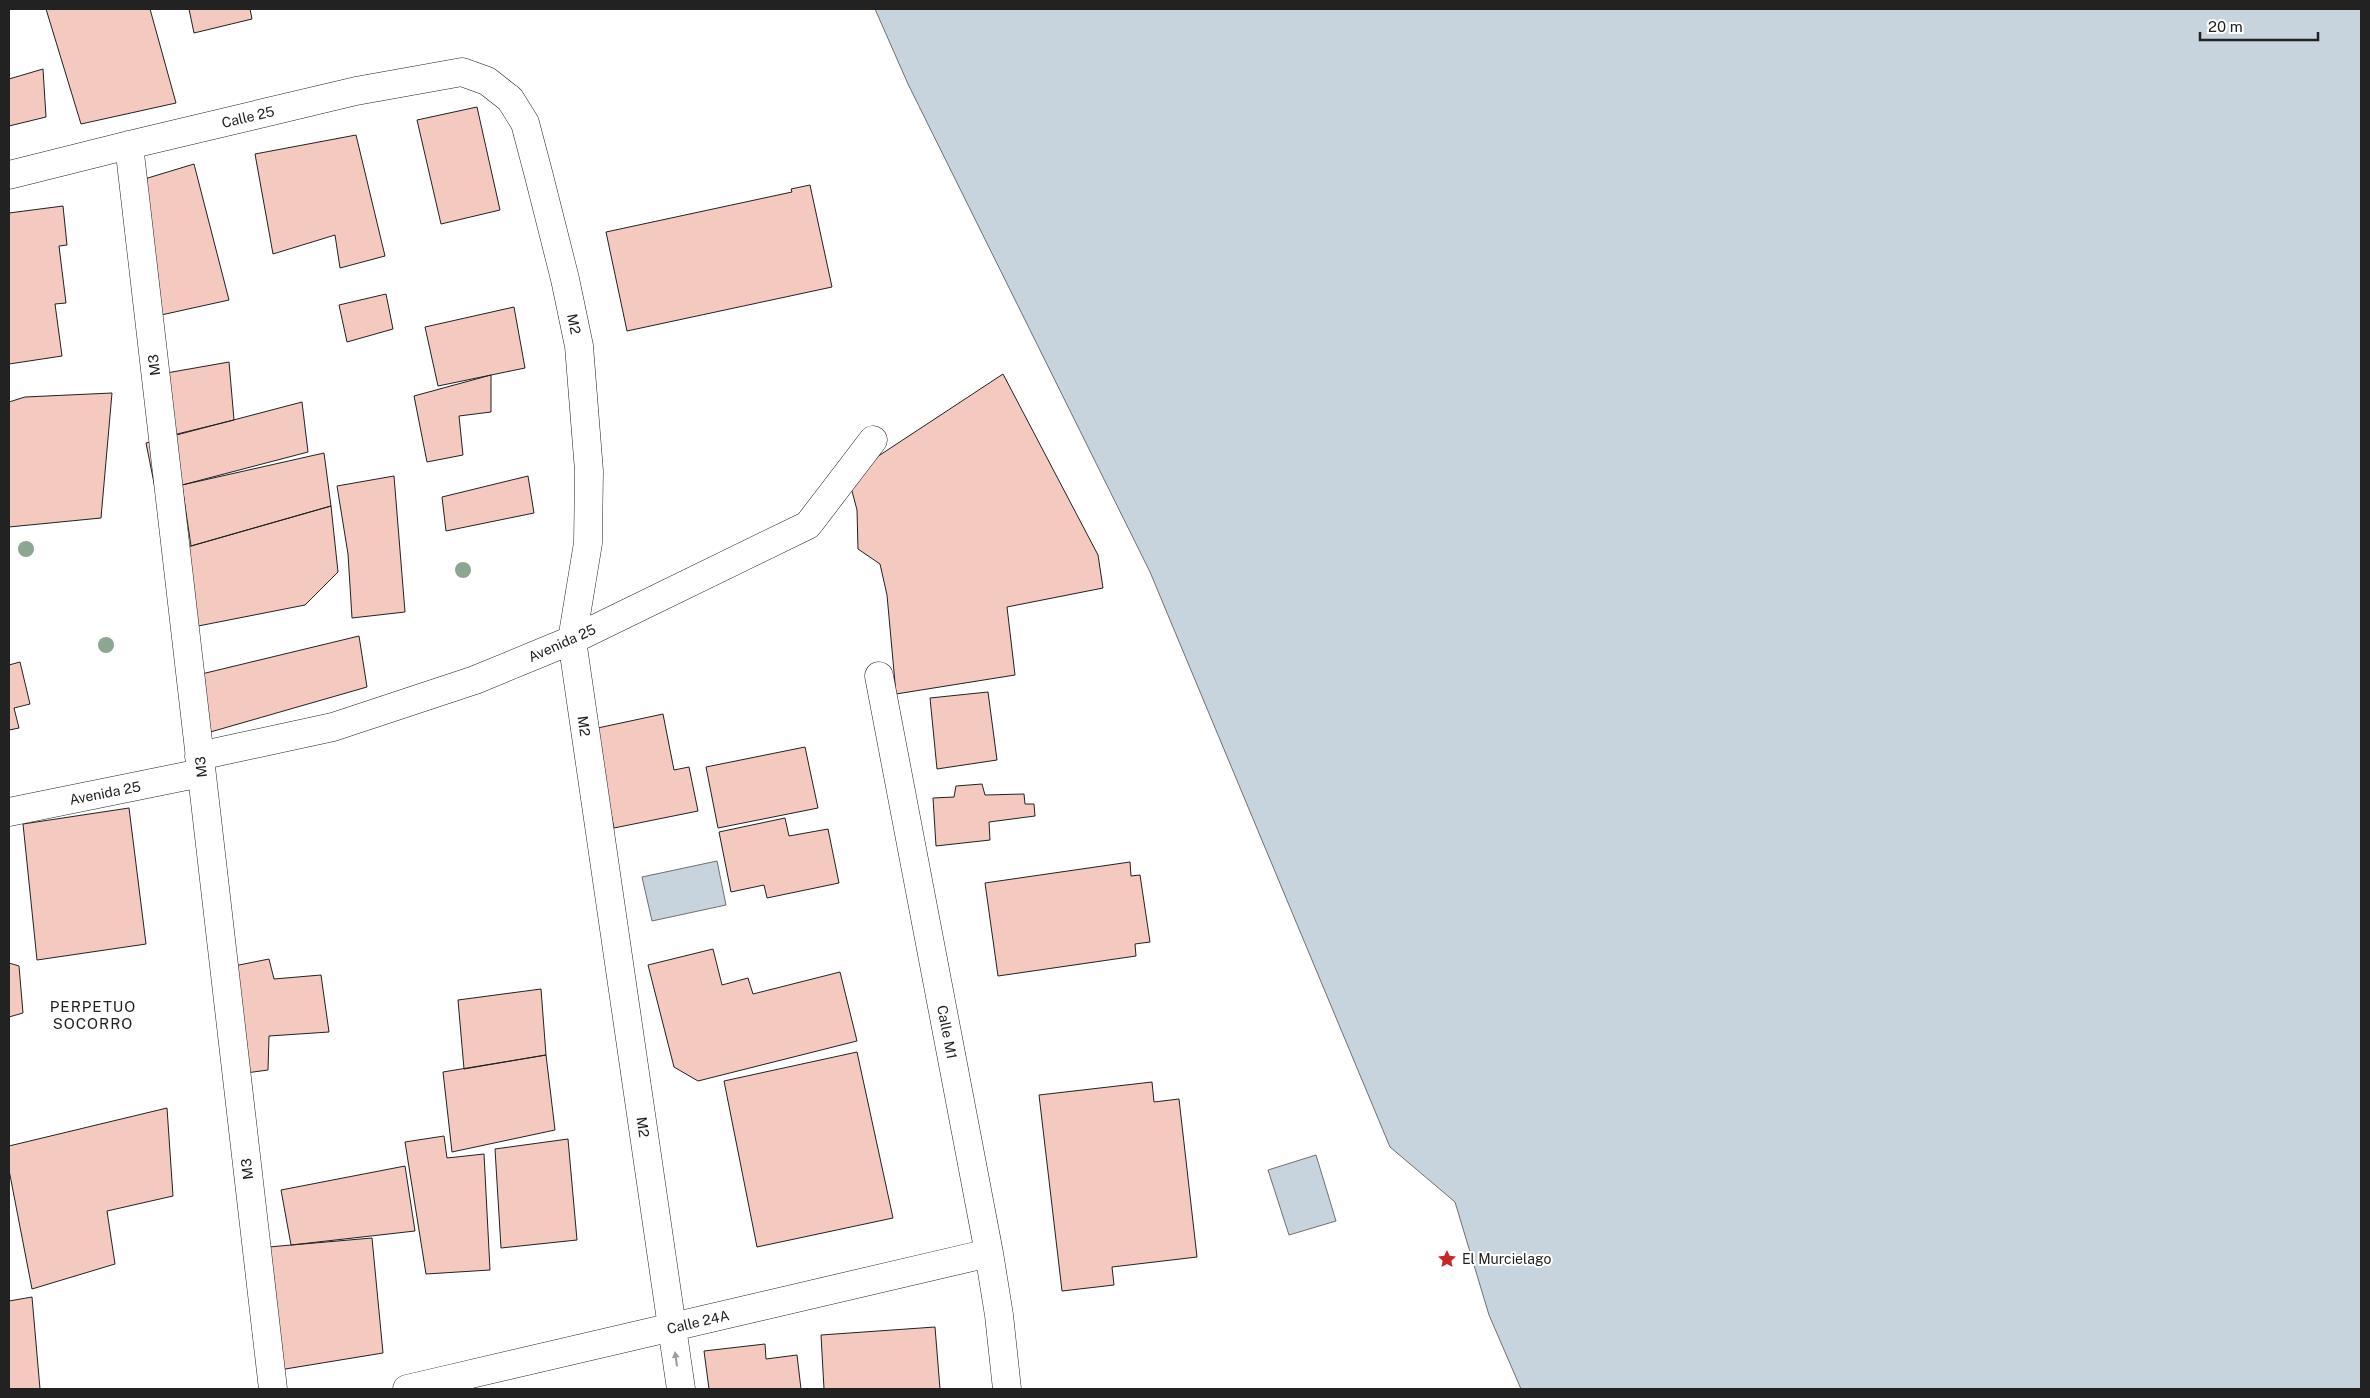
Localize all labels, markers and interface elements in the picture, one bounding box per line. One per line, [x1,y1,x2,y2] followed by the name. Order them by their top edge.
[2200,10,2318,42] scale bar
[2208,18,2243,35] text: 20 m
[220,103,276,131] street label: Calle 25
[564,312,584,336] street label: M2
[145,353,163,377] street label: M3
[526,621,598,665] street label: Avenida 25
[575,715,593,737] street label: M2
[192,755,210,778] street label: M3
[68,778,142,808] street label: Avenida 25
[50,998,136,1032] district label: PERPETUO SOCORRO
[934,1004,960,1060] street label: Calle M1
[634,1116,652,1138] street label: M2
[238,1157,256,1181] street label: M3
[1436,1248,1458,1270] place icon: El Murcielago
[1462,1251,1551,1267] place label: El Murcielago
[665,1307,731,1337] street label: Calle 24A
[672,1350,680,1366] one-way arrow

